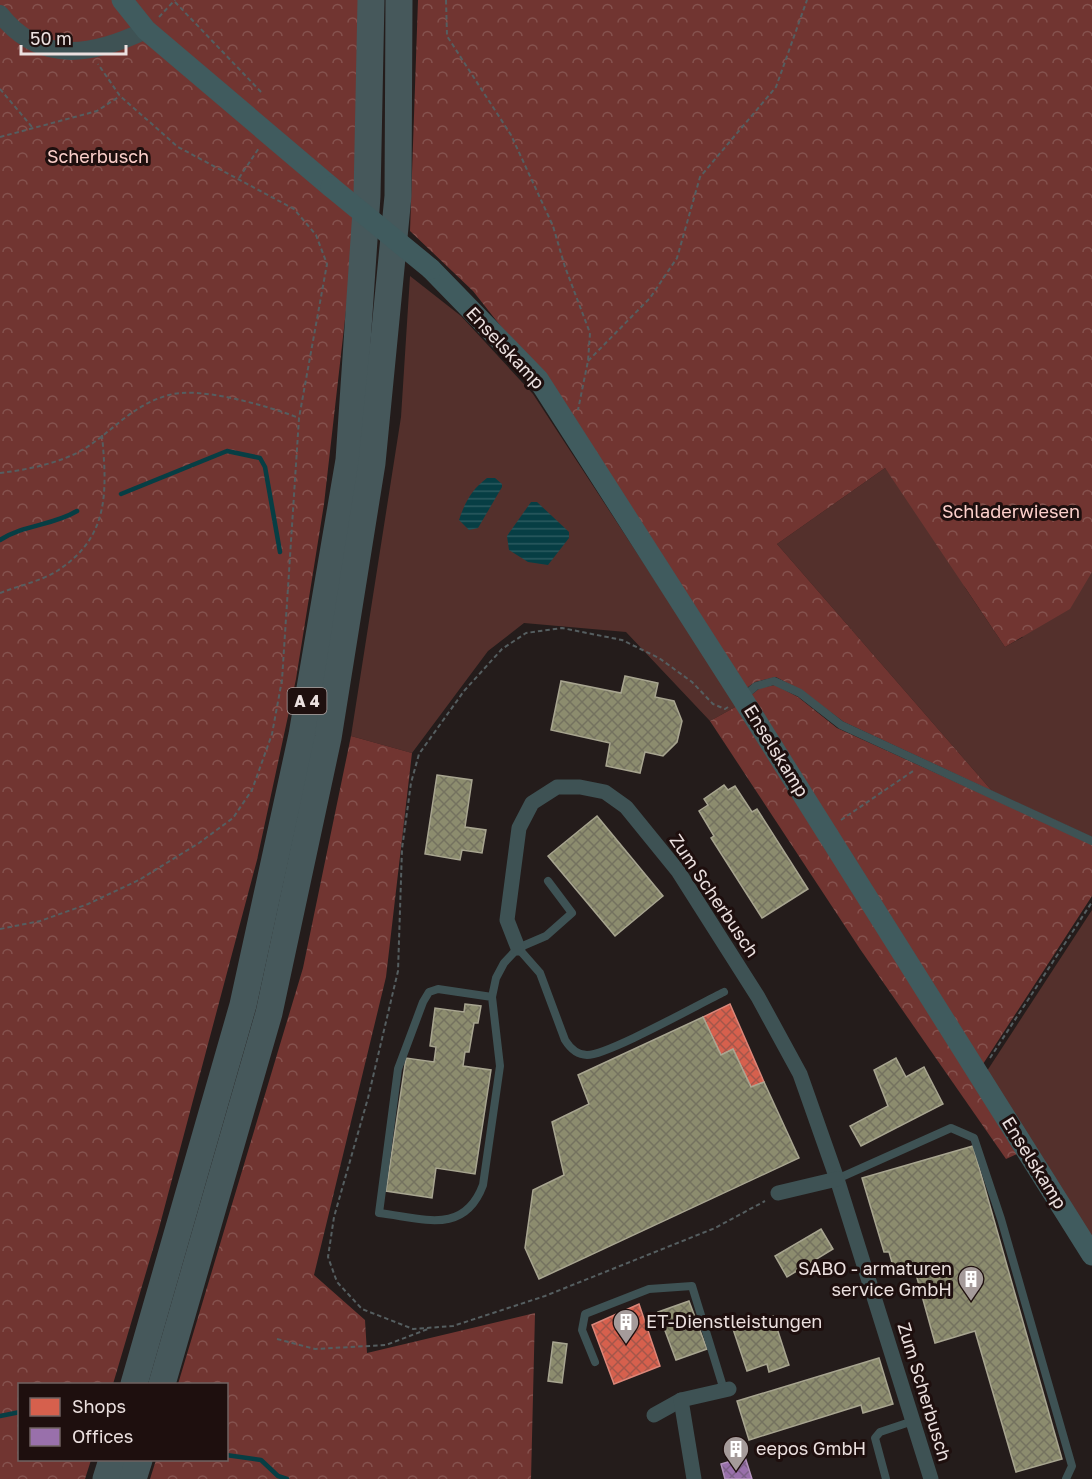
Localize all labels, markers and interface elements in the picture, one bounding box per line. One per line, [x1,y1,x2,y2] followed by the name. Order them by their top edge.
[21,18,126,56] scale bar
[30,27,72,49] text: 50 m
[47,145,149,167] park label: Scherbusch
[462,302,549,393] street label: Enselskamp
[942,500,1080,522] park label: Schladerwiesen
[288,688,326,714] road number: A 4
[740,700,814,801] street label: Enselskamp
[665,830,764,961] street label: Zum Scherbusch
[998,1112,1072,1213] street label: Enselskamp
[798,1257,952,1300] place label: SABO - armaturen service GmbH
[956,1264,986,1302] building icon: SABO - armaturen service GmbH
[611,1307,641,1345] building icon: ET-Dienstleistungen
[646,1310,822,1332] place label: ET-Dienstleistungen
[893,1320,957,1464] street label: Zum Scherbusch
[18,1383,228,1461] legend
[72,1395,126,1417] text: Shops
[72,1425,133,1447] text: Offices
[721,1434,751,1472] building icon: eepos GmbH
[756,1437,866,1459] place label: eepos GmbH

